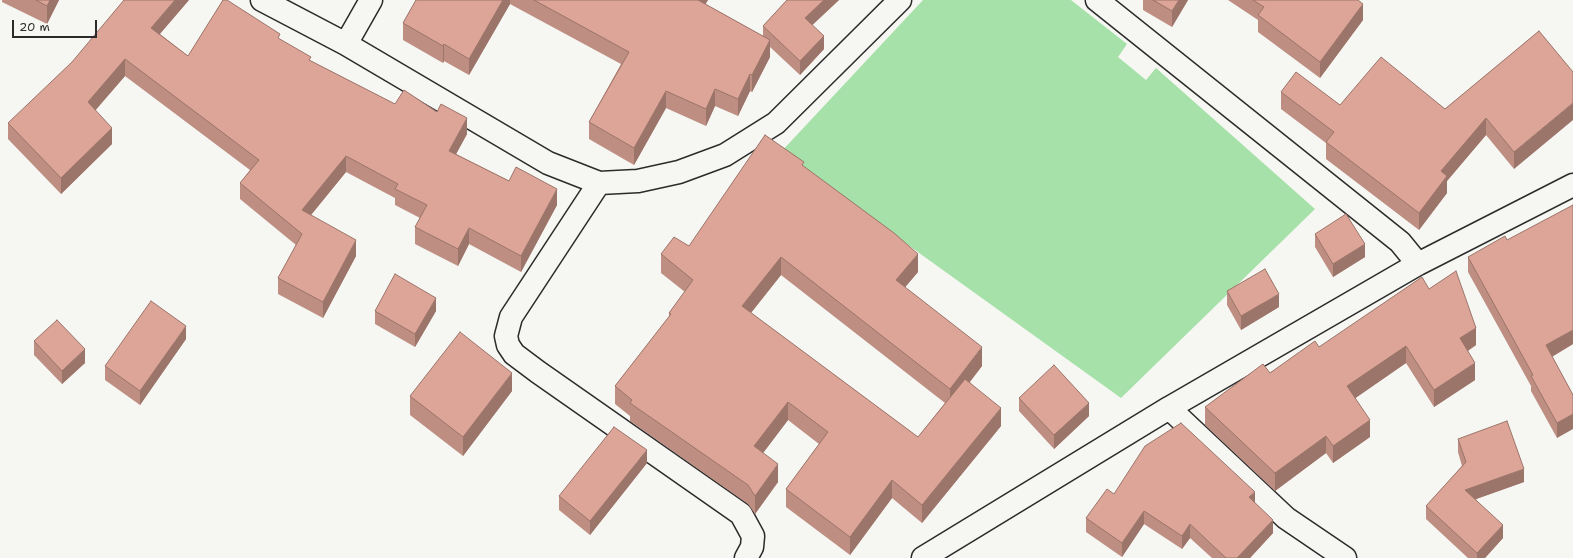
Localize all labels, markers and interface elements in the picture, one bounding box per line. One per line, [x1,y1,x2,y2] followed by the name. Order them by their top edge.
[14,12,99,38] scale bar
[19,19,50,35] text: 20 m

